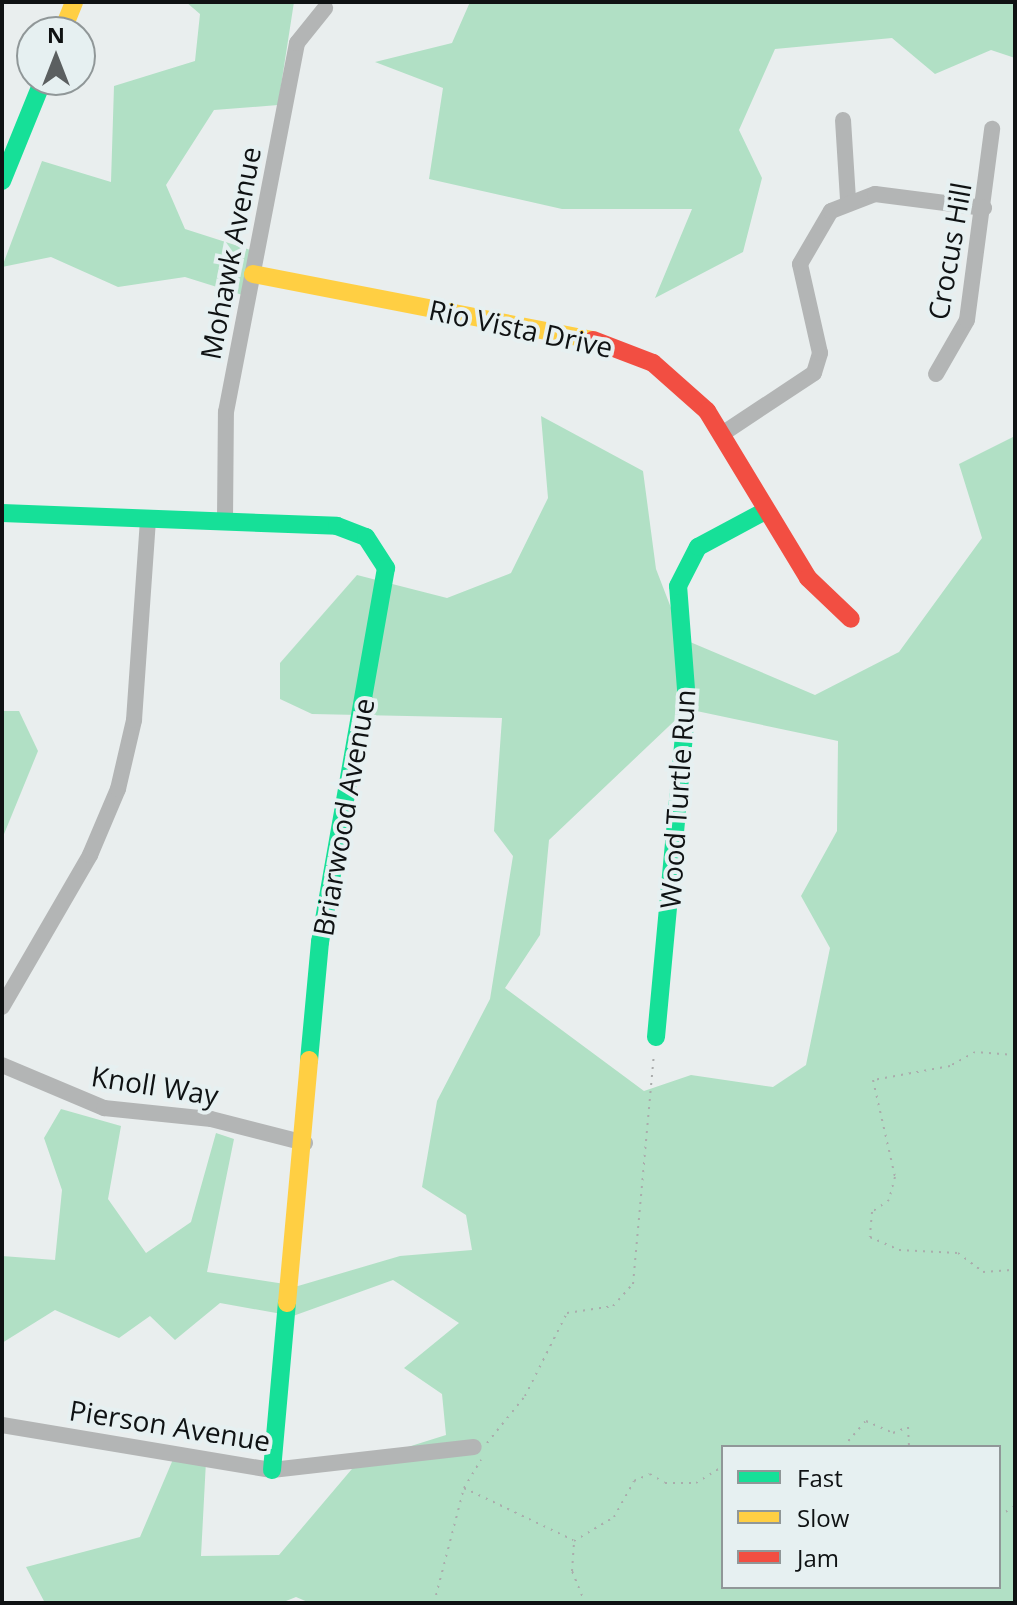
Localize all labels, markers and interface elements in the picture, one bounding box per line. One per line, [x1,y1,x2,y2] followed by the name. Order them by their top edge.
[16,16,96,96] north arrow
[47,19,65,49] text: N
[193,144,267,362] street label: Mohawk Avenue
[920,180,978,322] street label: Crocus Hill
[426,292,616,364] street label: Rio Vista Drive
[653,688,701,910] street label: Wood Turtle Run
[306,695,380,939] street label: Briarwood Avenue
[89,1058,221,1112] street label: Knoll Way
[67,1393,273,1457] street label: Pierson Avenue
[721,1445,1001,1589] legend
[797,1461,843,1494] text: Fast
[797,1501,849,1534] text: Slow
[797,1541,839,1574] text: Jam

